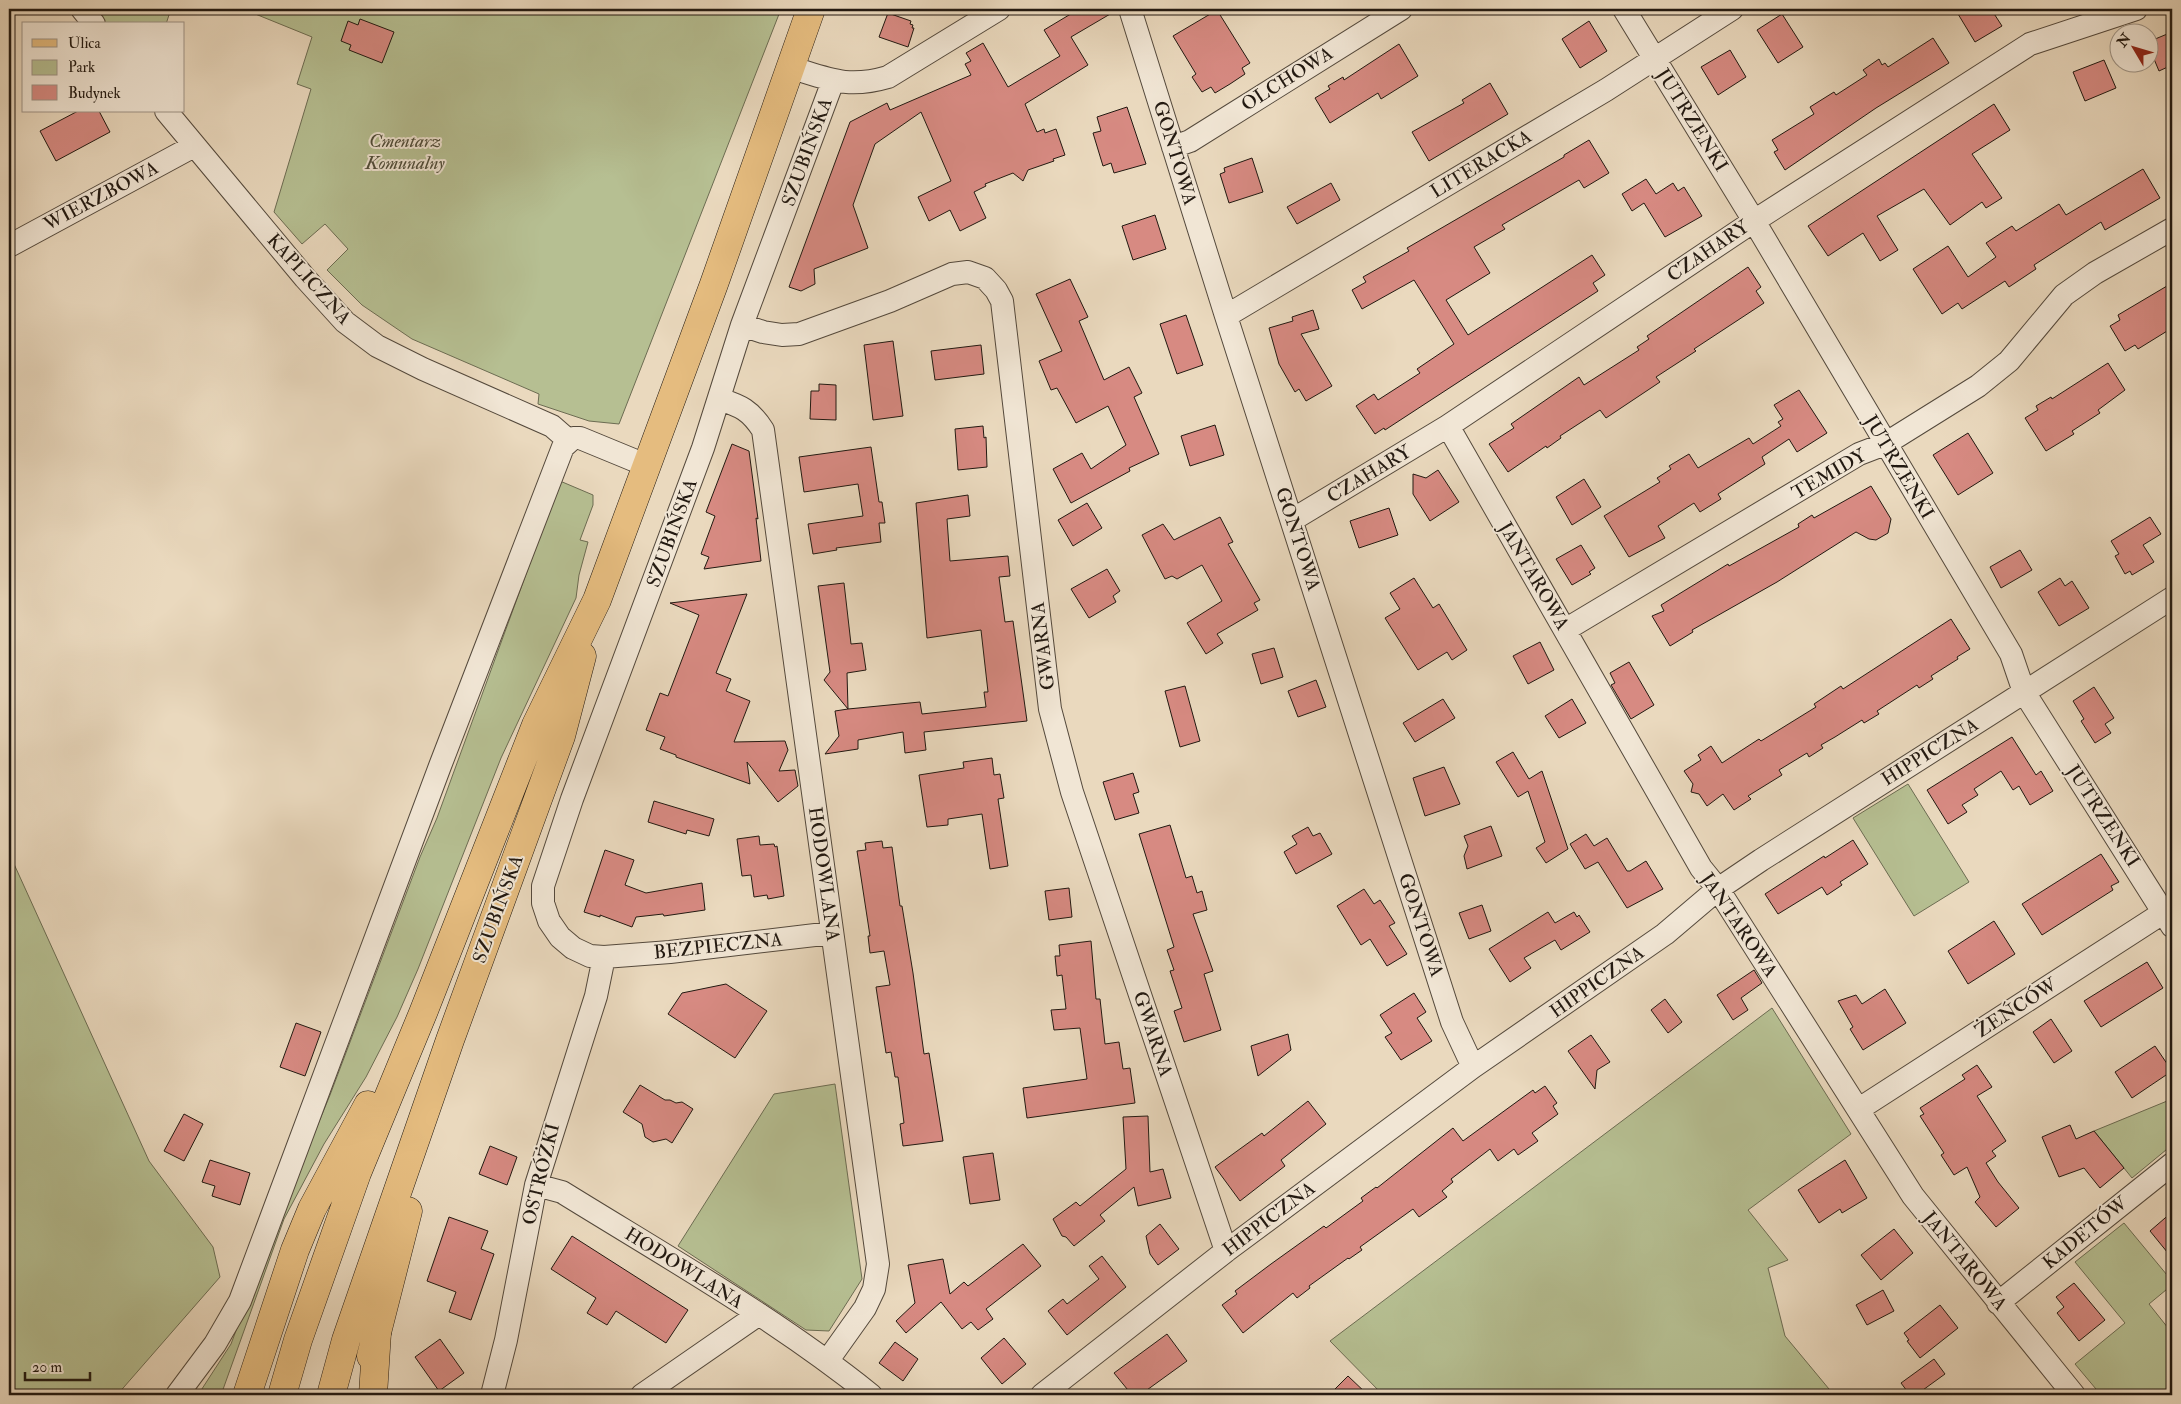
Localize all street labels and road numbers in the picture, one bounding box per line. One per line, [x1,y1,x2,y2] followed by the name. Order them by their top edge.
[1237,41,1337,117] street label: OLCHOWA
[1650,63,1733,176] street label: JUTRZENKI
[774,94,838,210] street label: SZUBIŃSKA
[1148,98,1202,208] street label: GONTOWA
[1426,124,1536,204] street label: LITERACKA
[39,156,162,237] street label: WIERZBOWA
[1662,214,1754,287] street label: CZAHARY
[262,228,356,330] street label: KAPLICZNA
[1858,410,1939,523] street label: JUTRZENKI
[1323,439,1416,508] street label: CZAHARY
[1788,443,1871,505] street label: TEMIDY
[639,475,703,591] street label: SZUBIŃSKA
[1270,484,1326,594] street label: GONTOWA
[1493,517,1575,634] street label: JANTAROWA
[1026,601,1060,691] street label: GWARNA
[1877,713,1983,791] street label: HIPPICZNA
[2060,759,2145,872] street label: JUTRZENKI
[803,805,845,943] street label: HODOWLANA
[465,851,529,967] street label: SZUBIŃSKA
[1695,867,1783,982] street label: JANTAROWA
[1393,870,1449,980] street label: GONTOWA
[652,927,784,965] street label: BEZPIECZNA
[1545,941,1649,1023] street label: HIPPICZNA
[1969,971,2062,1043] street label: ŻEŃCÓW
[1128,988,1178,1080] street label: GWARNA
[515,1120,565,1227] street label: OSTRÓŻKI
[1218,1176,1320,1262] street label: HIPPICZNA
[2036,1189,2133,1275] street label: KADETÓW
[1917,1206,2012,1316] street label: JANTAROWA
[620,1222,748,1314] street label: HODOWLANA

